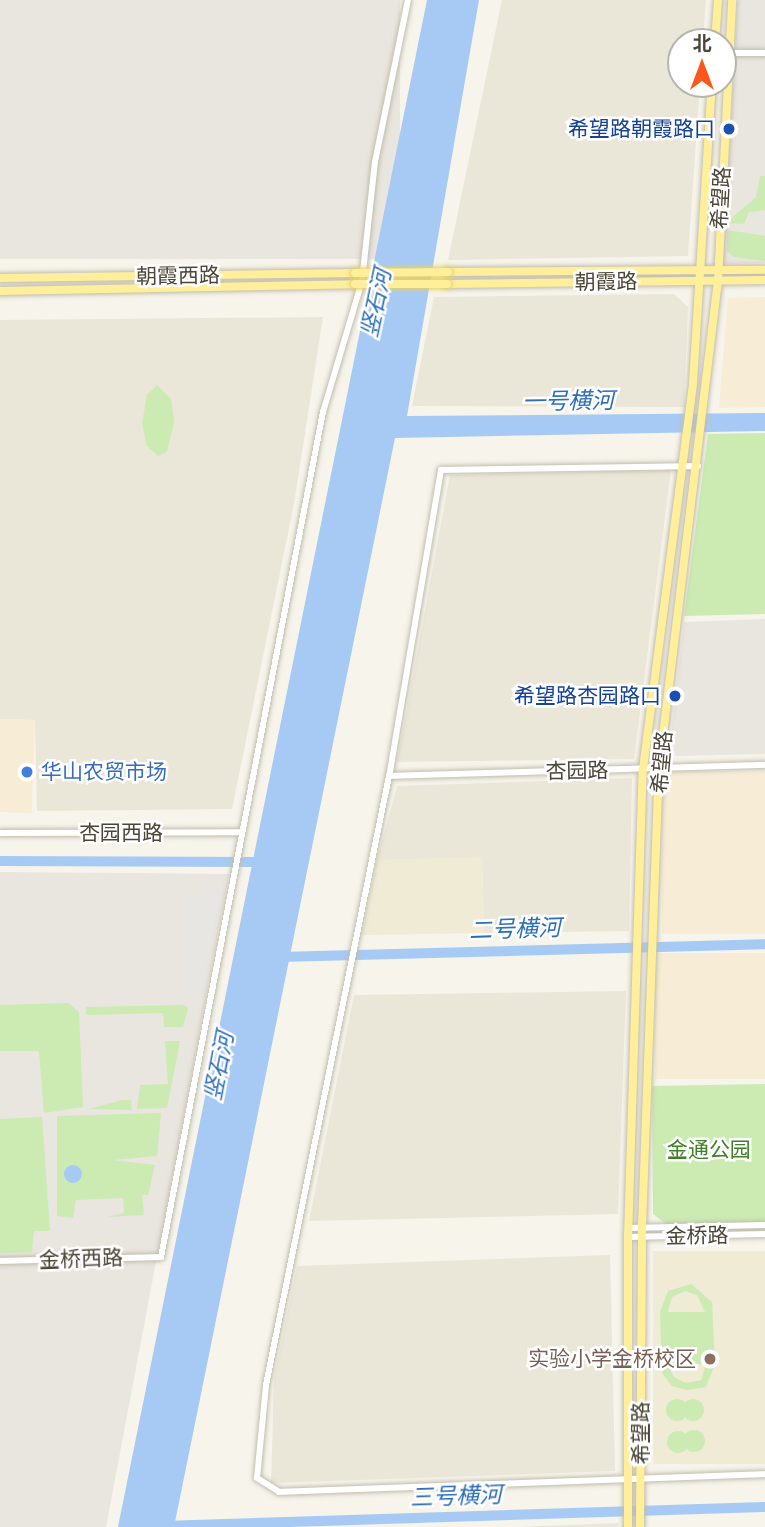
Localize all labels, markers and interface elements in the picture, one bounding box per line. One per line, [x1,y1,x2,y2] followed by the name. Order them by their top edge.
[667,28,737,98] north arrow
[692,32,712,55] text: 北
[568,116,715,142] place label: 希望路朝霞路口
[721,121,737,137] marker: 希望路朝霞路口
[707,166,735,230] street label: 希望路
[136,263,220,289] street label: 朝霞西路
[355,266,397,340] water label: 竖石河
[574,269,638,295] street label: 朝霞路
[522,386,614,416] water label: 一号横河
[514,683,661,709] place label: 希望路杏园路口
[667,688,683,704] marker: 希望路杏园路口
[647,730,677,794] street label: 希望路
[545,758,609,784] street label: 杏园路
[41,759,167,785] place label: 华山农贸市场
[19,764,35,780] marker: 华山农贸市场
[79,820,163,846] street label: 杏园西路
[469,914,561,944] water label: 二号横河
[199,1030,239,1102] water label: 竖石河
[667,1137,751,1163] park label: 金通公园
[665,1223,729,1249] street label: 金桥路
[39,1245,123,1273] street label: 金桥西路
[528,1346,696,1372] place label: 实验小学金桥校区
[702,1351,718,1367] marker: 实验小学金桥校区
[628,1402,654,1464] street label: 希望路
[410,1481,502,1511] water label: 三号横河

